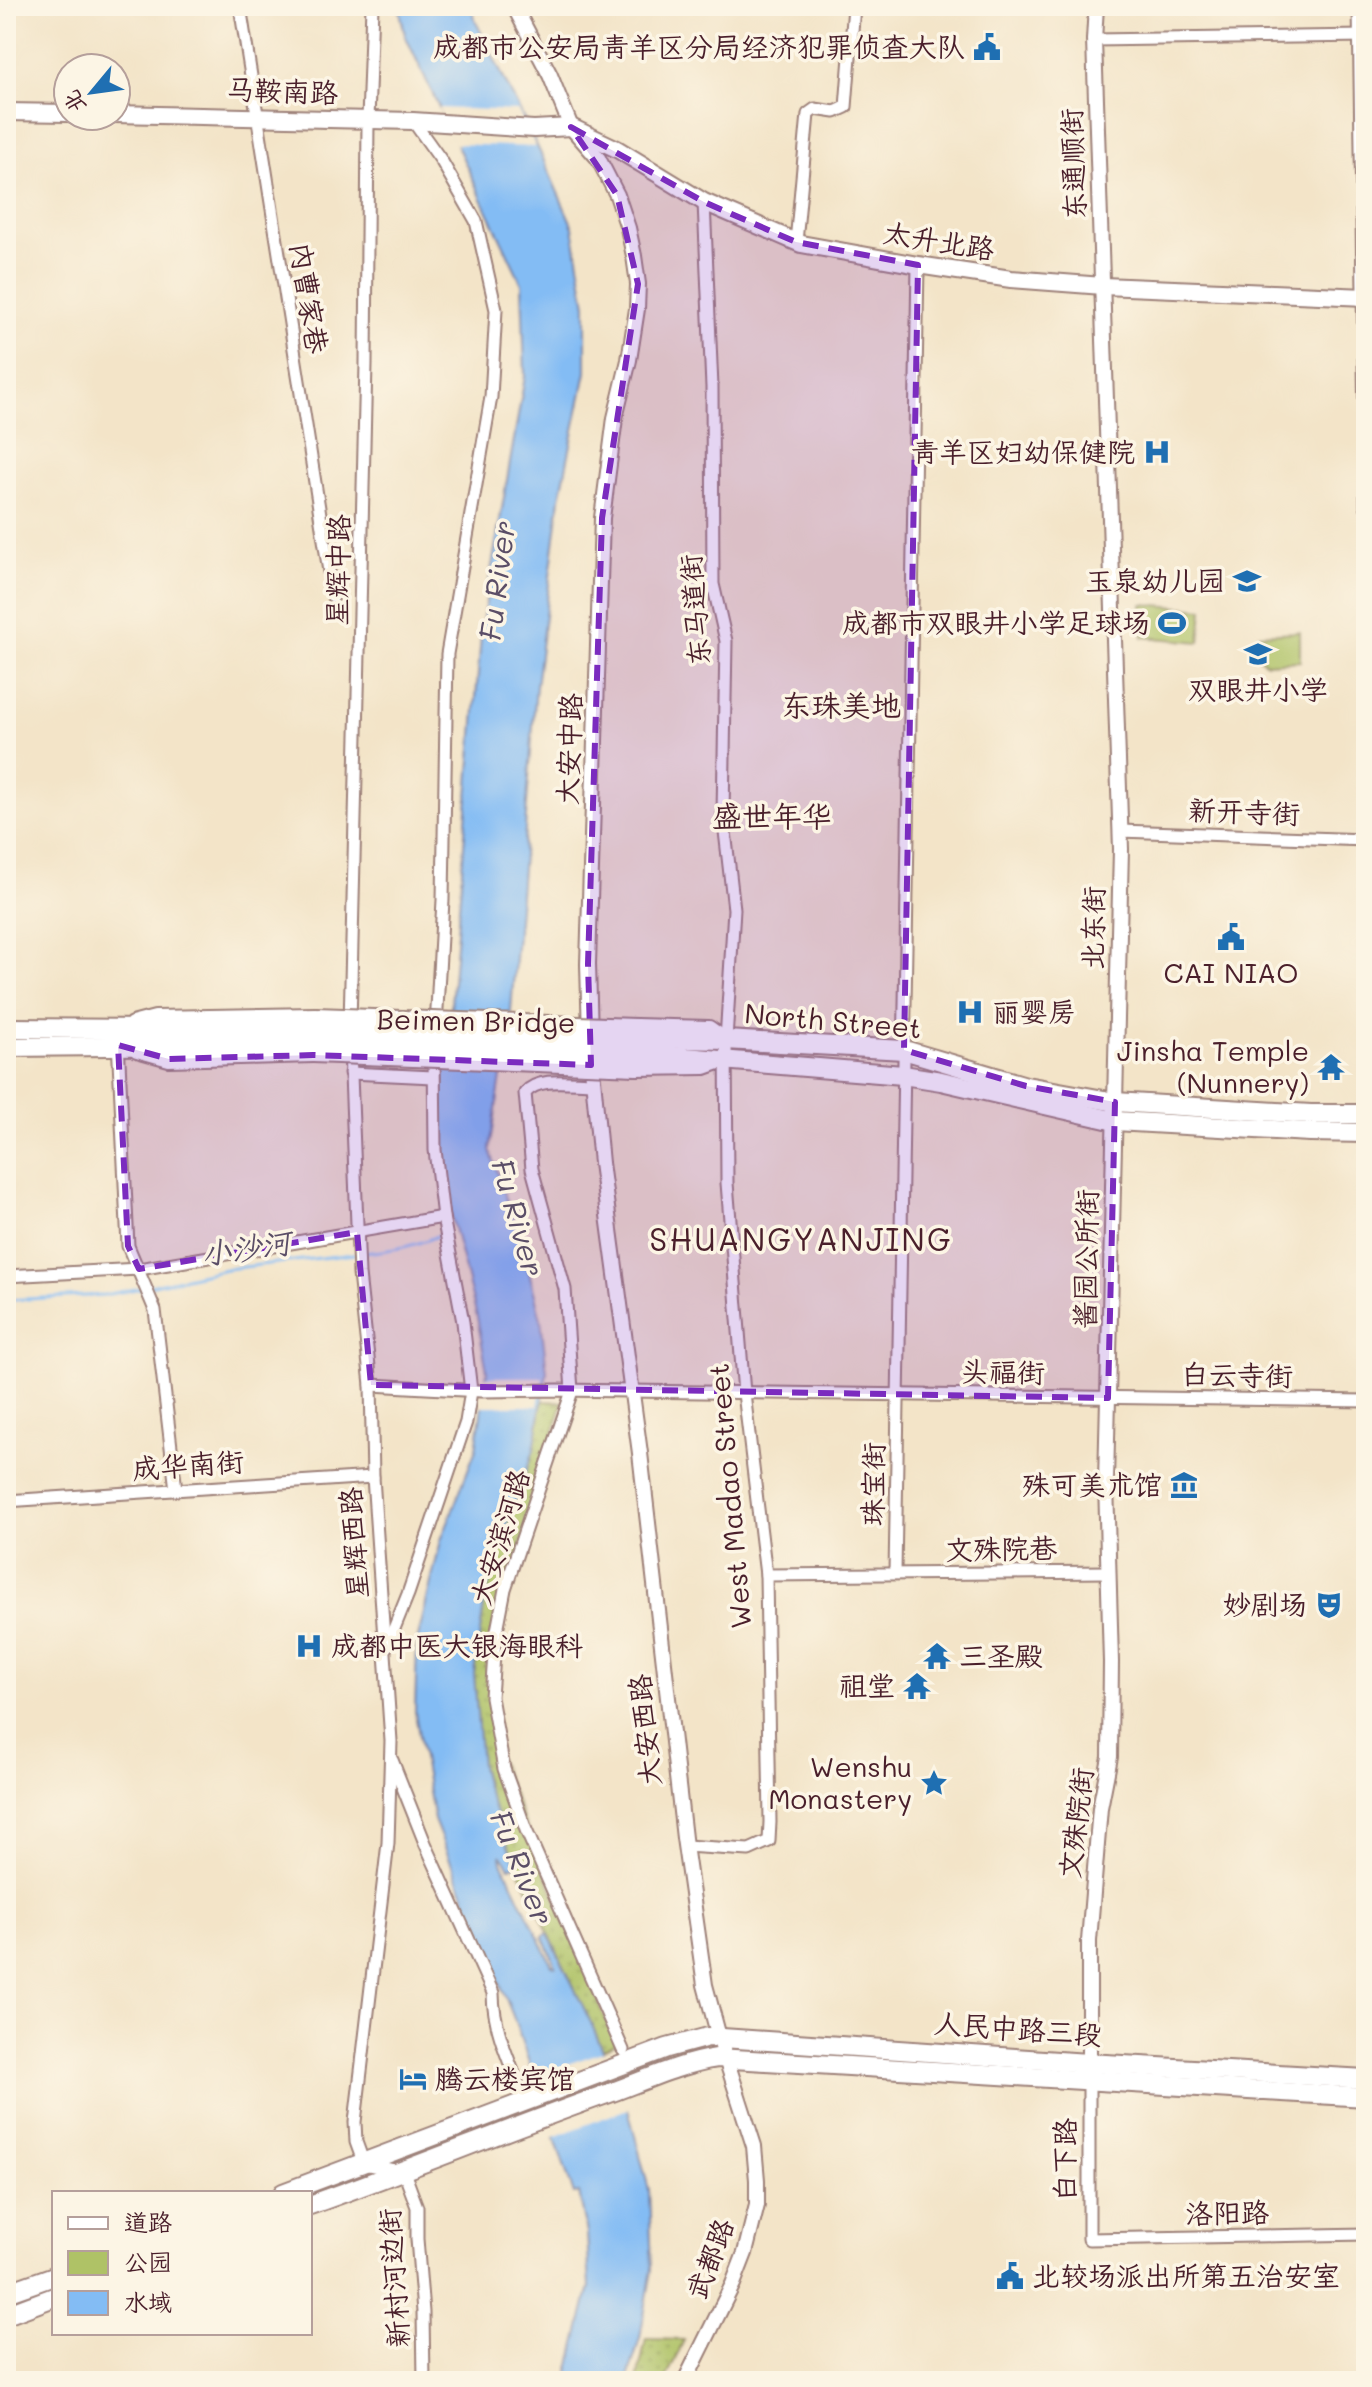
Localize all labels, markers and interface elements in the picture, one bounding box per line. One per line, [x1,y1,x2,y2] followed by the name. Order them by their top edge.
[433,28,965,64] place label: 成都市公安局青羊区分局经济犯罪侦查大队
[972,32,1002,62] public building icon: 成都市公安局青羊区分局经济犯罪侦查大队
[52,52,132,132] north arrow
[225,70,339,110] street label: 马鞍南路
[56,85,92,119] text: 北
[1052,107,1092,221] street label: 东通顺街
[881,213,997,267] street label: 太升北路
[283,240,337,357] street label: 内曹家巷
[911,433,1135,469] place label: 青羊区妇幼保健院
[1142,437,1172,467] hospital icon: 青羊区妇幼保健院
[318,514,356,626] street label: 星辉中路
[469,518,523,643] water label: Fu River
[671,553,717,667] street label: 东马道街
[1085,562,1225,598] place label: 玉泉幼儿园
[1232,566,1262,596] school or university icon: 玉泉幼儿园
[842,604,1150,640] place label: 成都市双眼井小学足球场
[1157,608,1187,638] sports icon: 成都市双眼井小学足球场
[1243,639,1273,669] school or university icon: 双眼井小学
[1188,671,1328,707] place label: 双眼井小学
[781,684,901,724] district label: 东珠美地
[548,692,588,806] street label: 大安中路
[1187,791,1301,831] street label: 新开寺街
[712,795,832,835] district label: 盛世年华
[1073,886,1111,970] street label: 北东街
[1216,922,1246,952] public building icon: CAI NIAO
[1163,954,1299,990] place label: CAI NIAO
[992,993,1076,1029] place label: 丽婴房
[743,994,923,1046] street label: North Street
[955,997,985,1027] hospital icon: 丽婴房
[376,1000,576,1040] street label: Beimen Bridge
[1117,1032,1309,1100] place label: Jinsha Temple (Nunnery)
[1316,1052,1346,1082] temple icon: Jinsha Temple (Nunnery)
[483,1154,555,1281] water label: Fu River
[1066,1189,1104,1329] street label: 酱园公所街
[649,1217,953,1259] district label: SHUANGYANJING
[198,1220,298,1273] water label: 小沙河
[961,1352,1045,1390] street label: 头福街
[1181,1355,1293,1393] street label: 白云寺街
[699,1362,759,1630] street label: West Madao Street
[131,1442,245,1486] street label: 成华南街
[853,1442,891,1526] street label: 珠宝街
[461,1464,537,1609] street label: 大安滨河路
[1022,1466,1162,1502] place label: 殊可美术馆
[1169,1470,1199,1500] museum icon: 殊可美术馆
[331,1486,375,1600] street label: 星辉西路
[945,1529,1058,1567] street label: 文殊院巷
[1223,1586,1307,1622] place label: 妙剧场
[1314,1590,1344,1620] theatre icon: 妙剧场
[331,1627,583,1663] place label: 成都中医大银海眼科
[294,1631,324,1661] hospital icon: 成都中医大银海眼科
[959,1637,1043,1673] place label: 三圣殿
[922,1641,952,1671] temple icon: 三圣殿
[839,1667,895,1703] place label: 祖堂
[902,1671,932,1701] temple icon: 祖堂
[620,1673,668,1788] street label: 大安西路
[768,1748,912,1816] place label: Wenshu Monastery
[1050,1765,1100,1881] street label: 文殊院街
[919,1768,949,1798] place icon: Wenshu Monastery
[482,1804,564,1931] water label: Fu River
[933,2004,1103,2052] street label: 人民中路三段
[435,2060,575,2096] place label: 腾云楼宾馆
[398,2064,428,2094] hotel icon: 腾云楼宾馆
[1046,2118,1082,2202] street label: 白下路
[52,2191,312,2335] legend
[1185,2193,1269,2231] street label: 洛阳路
[124,2206,172,2237] text: 道路
[370,2207,416,2349] street label: 新村河边街
[677,2213,741,2304] street label: 武都路
[124,2246,172,2277] text: 公园
[1032,2257,1340,2293] place label: 北较场派出所第五治安室
[995,2261,1025,2291] public building icon: 北较场派出所第五治安室
[124,2286,172,2317] text: 水域

